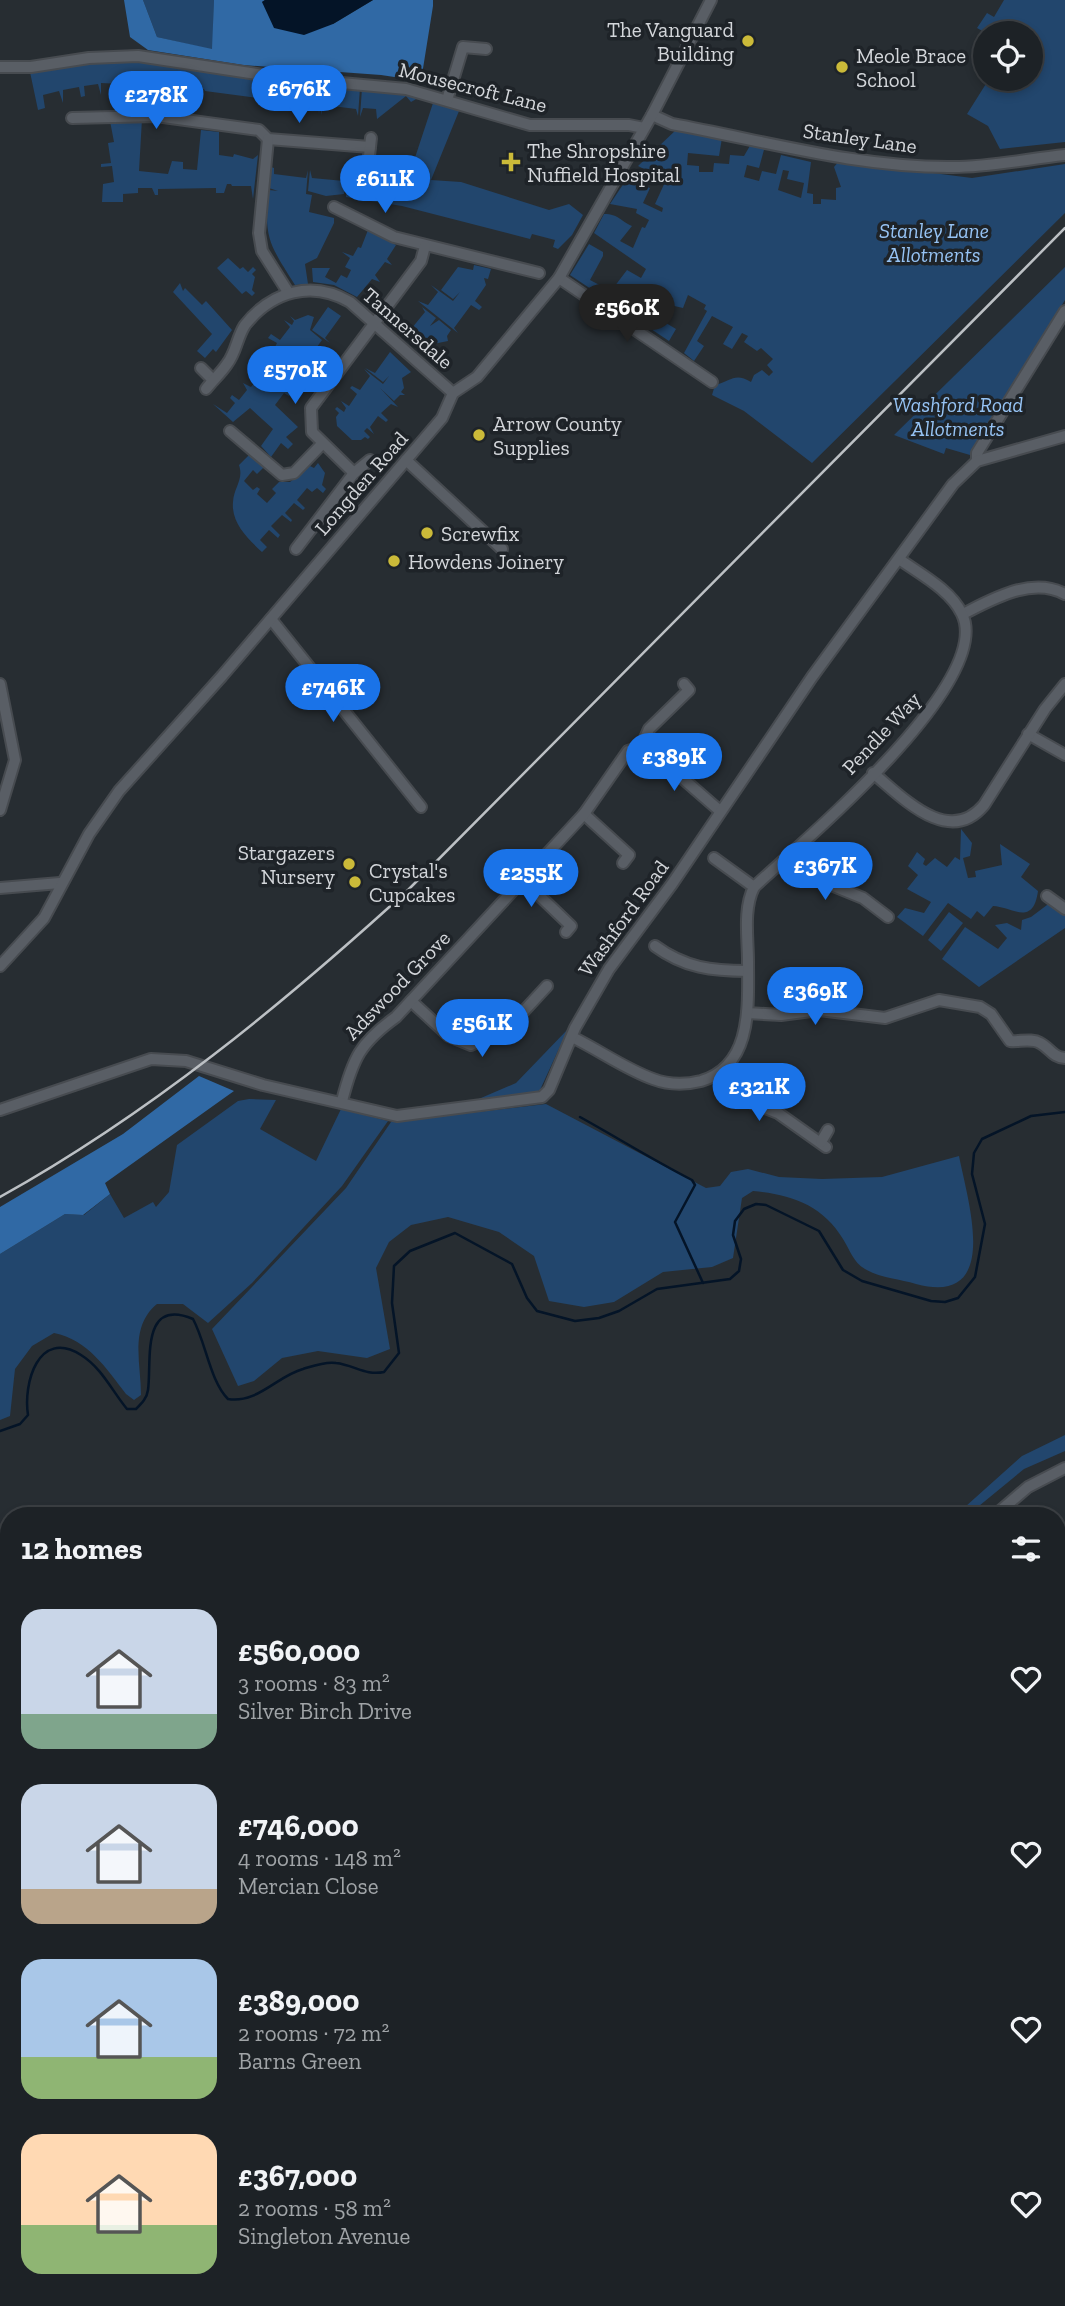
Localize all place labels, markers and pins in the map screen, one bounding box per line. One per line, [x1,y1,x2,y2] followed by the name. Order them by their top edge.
[607,17,734,66] place label: The Vanguard Building
[740,33,756,49] marker: The Vanguard Building
[856,43,966,92] place label: Meole Brace School
[834,59,850,75] marker: Meole Brace School
[250,66,348,125] pin: £676K
[107,72,205,131] pin: £278K
[527,138,680,187] place label: The Shropshire Nuffield Hospital
[501,152,521,172] marker: The Shropshire Nuffield Hospital
[336,156,434,215] pin: £611K
[578,284,676,344] pin: £560K
[246,346,344,406] pin: £570K
[493,411,622,460] place label: Arrow County Supplies
[471,427,487,443] marker: Arrow County Supplies
[441,521,519,546] place label: Screwfix
[419,525,435,541] marker: Screwfix
[408,549,564,574] place label: Howdens Joinery
[386,553,402,569] marker: Howdens Joinery
[284,664,382,724] pin: £746K
[625,734,723,793] pin: £389K
[238,840,335,889] place label: Stargazers Nursery
[776,842,874,902] pin: £367K
[482,850,580,909] pin: £255K
[341,856,357,872] marker: Stargazers Nursery
[369,858,455,907] place label: Crystal's Cupcakes
[347,874,363,890] marker: Crystal's Cupcakes
[766,968,864,1027] pin: £369K
[433,1000,531,1059] pin: £561K
[710,1064,808,1123] pin: £321K

